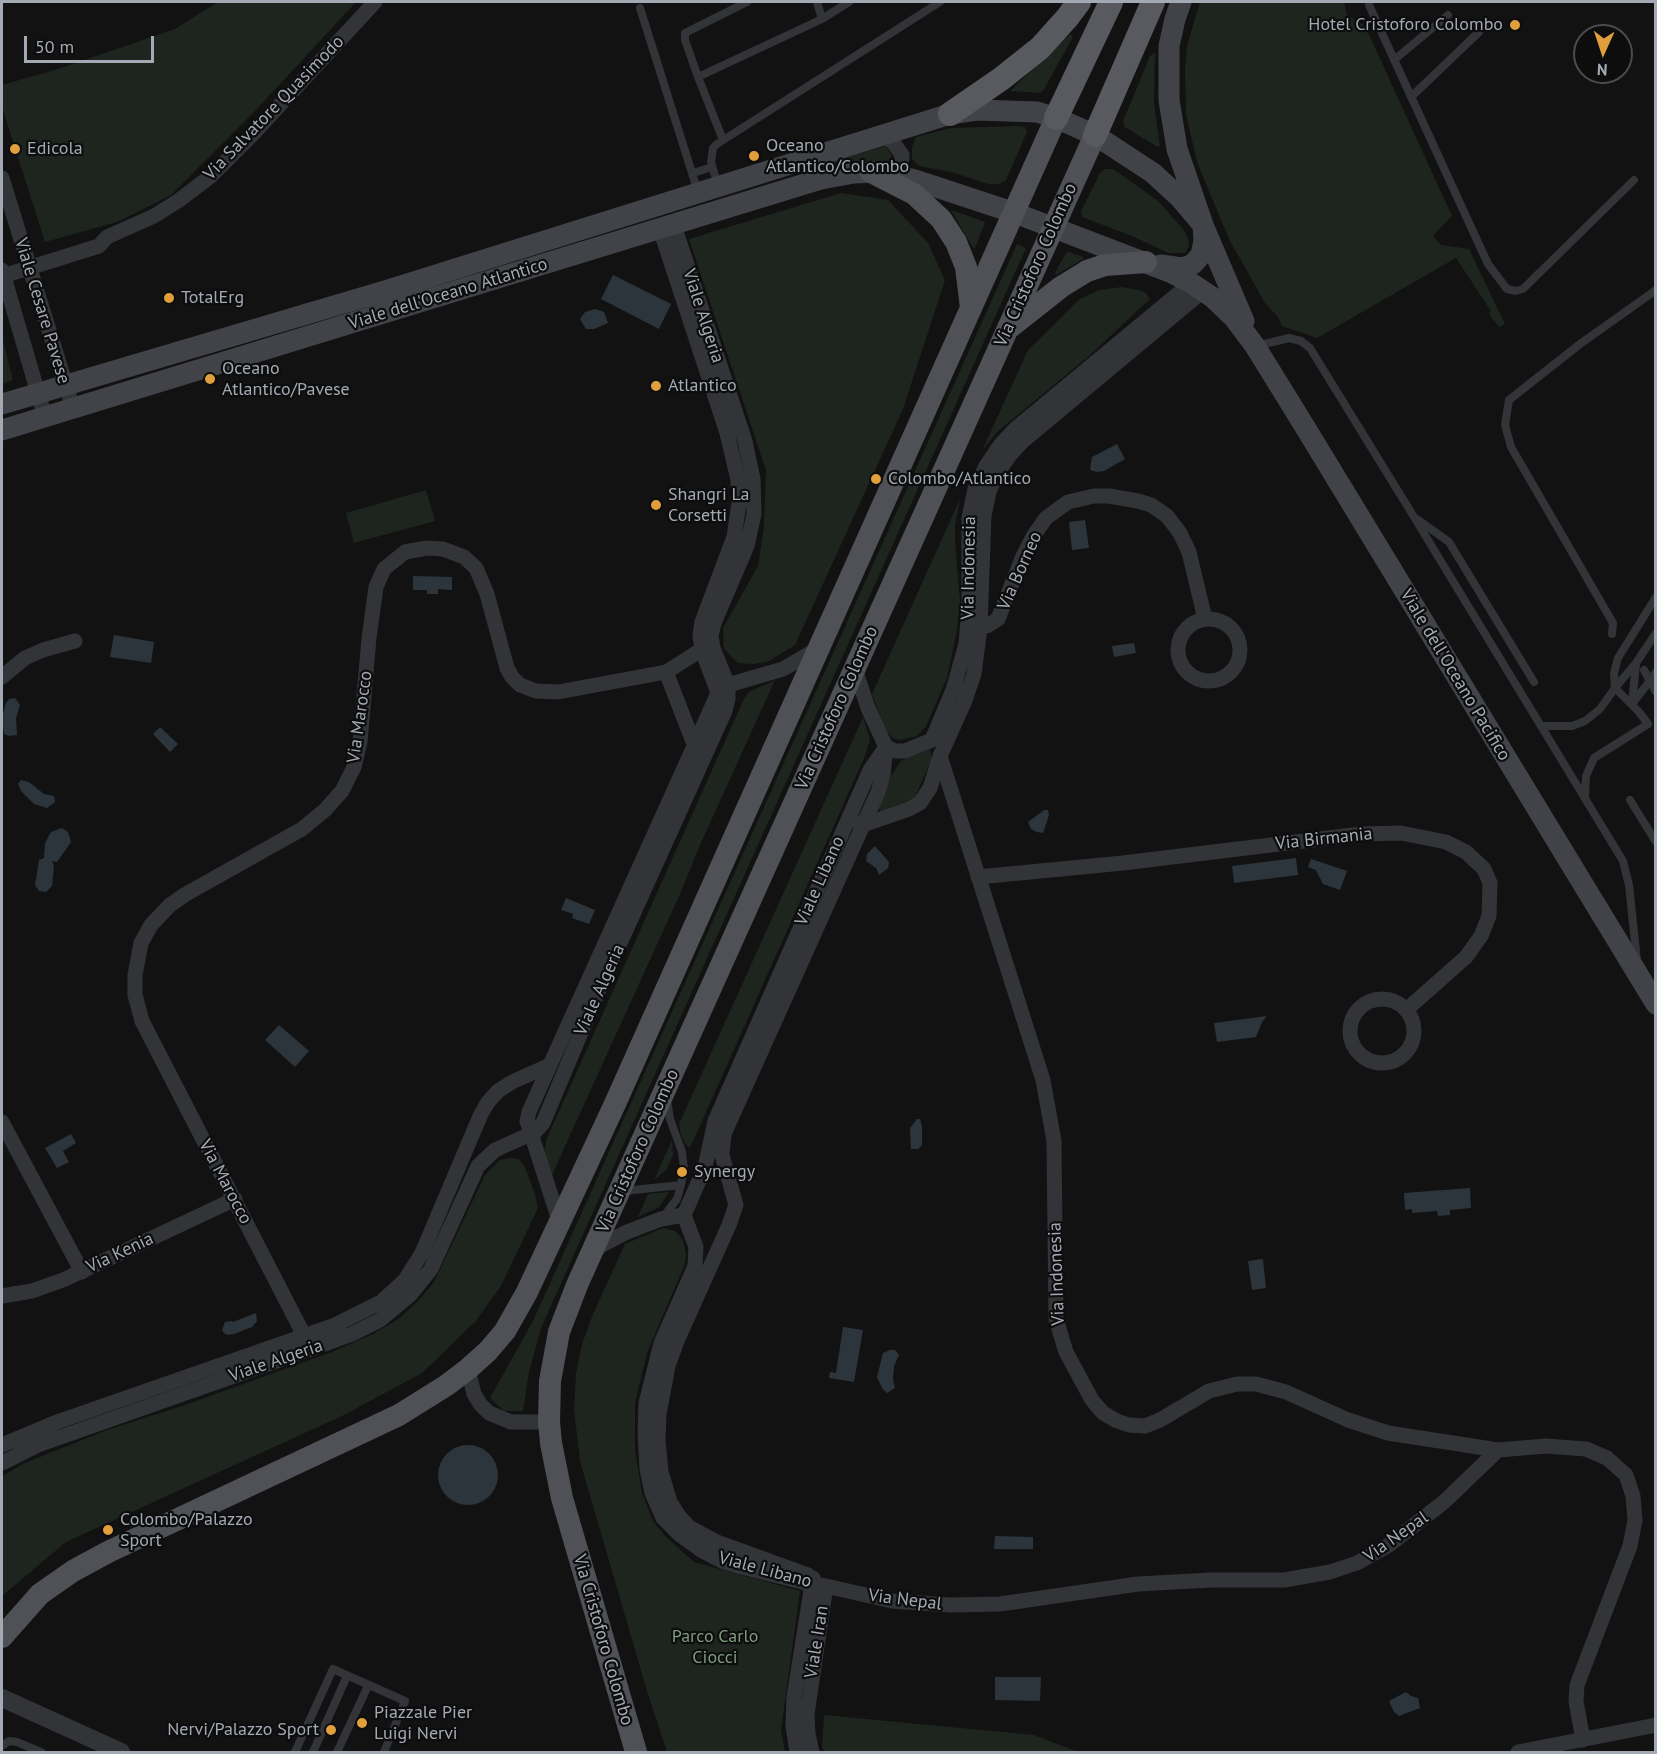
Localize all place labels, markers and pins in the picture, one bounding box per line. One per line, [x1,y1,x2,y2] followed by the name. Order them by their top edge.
[1308,14,1503,36] place label: Hotel Cristoforo Colombo
[1508,18,1522,32] marker: Hotel Cristoforo Colombo
[766,135,909,178] place label: Oceano Atlantico/Colombo
[27,138,83,160] place label: Edicola
[8,142,22,156] marker: Edicola
[747,149,761,163] marker: Oceano Atlantico/Colombo
[181,287,244,309] place label: TotalErg
[162,291,176,305] marker: TotalErg
[222,358,350,400] place label: Oceano Atlantico/Pavese
[203,372,217,386] marker: Oceano Atlantico/Pavese
[668,375,737,397] place label: Atlantico
[649,379,663,393] marker: Atlantico
[888,468,1031,490] place label: Colombo/Atlantico
[869,472,883,486] marker: Colombo/Atlantico
[668,484,749,526] place label: Shangri La Corsetti
[649,498,663,512] marker: Shangri La Corsetti
[694,1161,755,1183] place label: Synergy
[675,1165,689,1179] marker: Synergy
[120,1509,253,1552] place label: Colombo/Palazzo Sport
[101,1523,115,1537] marker: Colombo/Palazzo Sport
[374,1702,472,1744] place label: Piazzale Pier Luigi Nervi
[355,1716,369,1730] marker: Piazzale Pier Luigi Nervi
[167,1719,319,1741] place label: Nervi/Palazzo Sport
[324,1723,338,1737] marker: Nervi/Palazzo Sport

